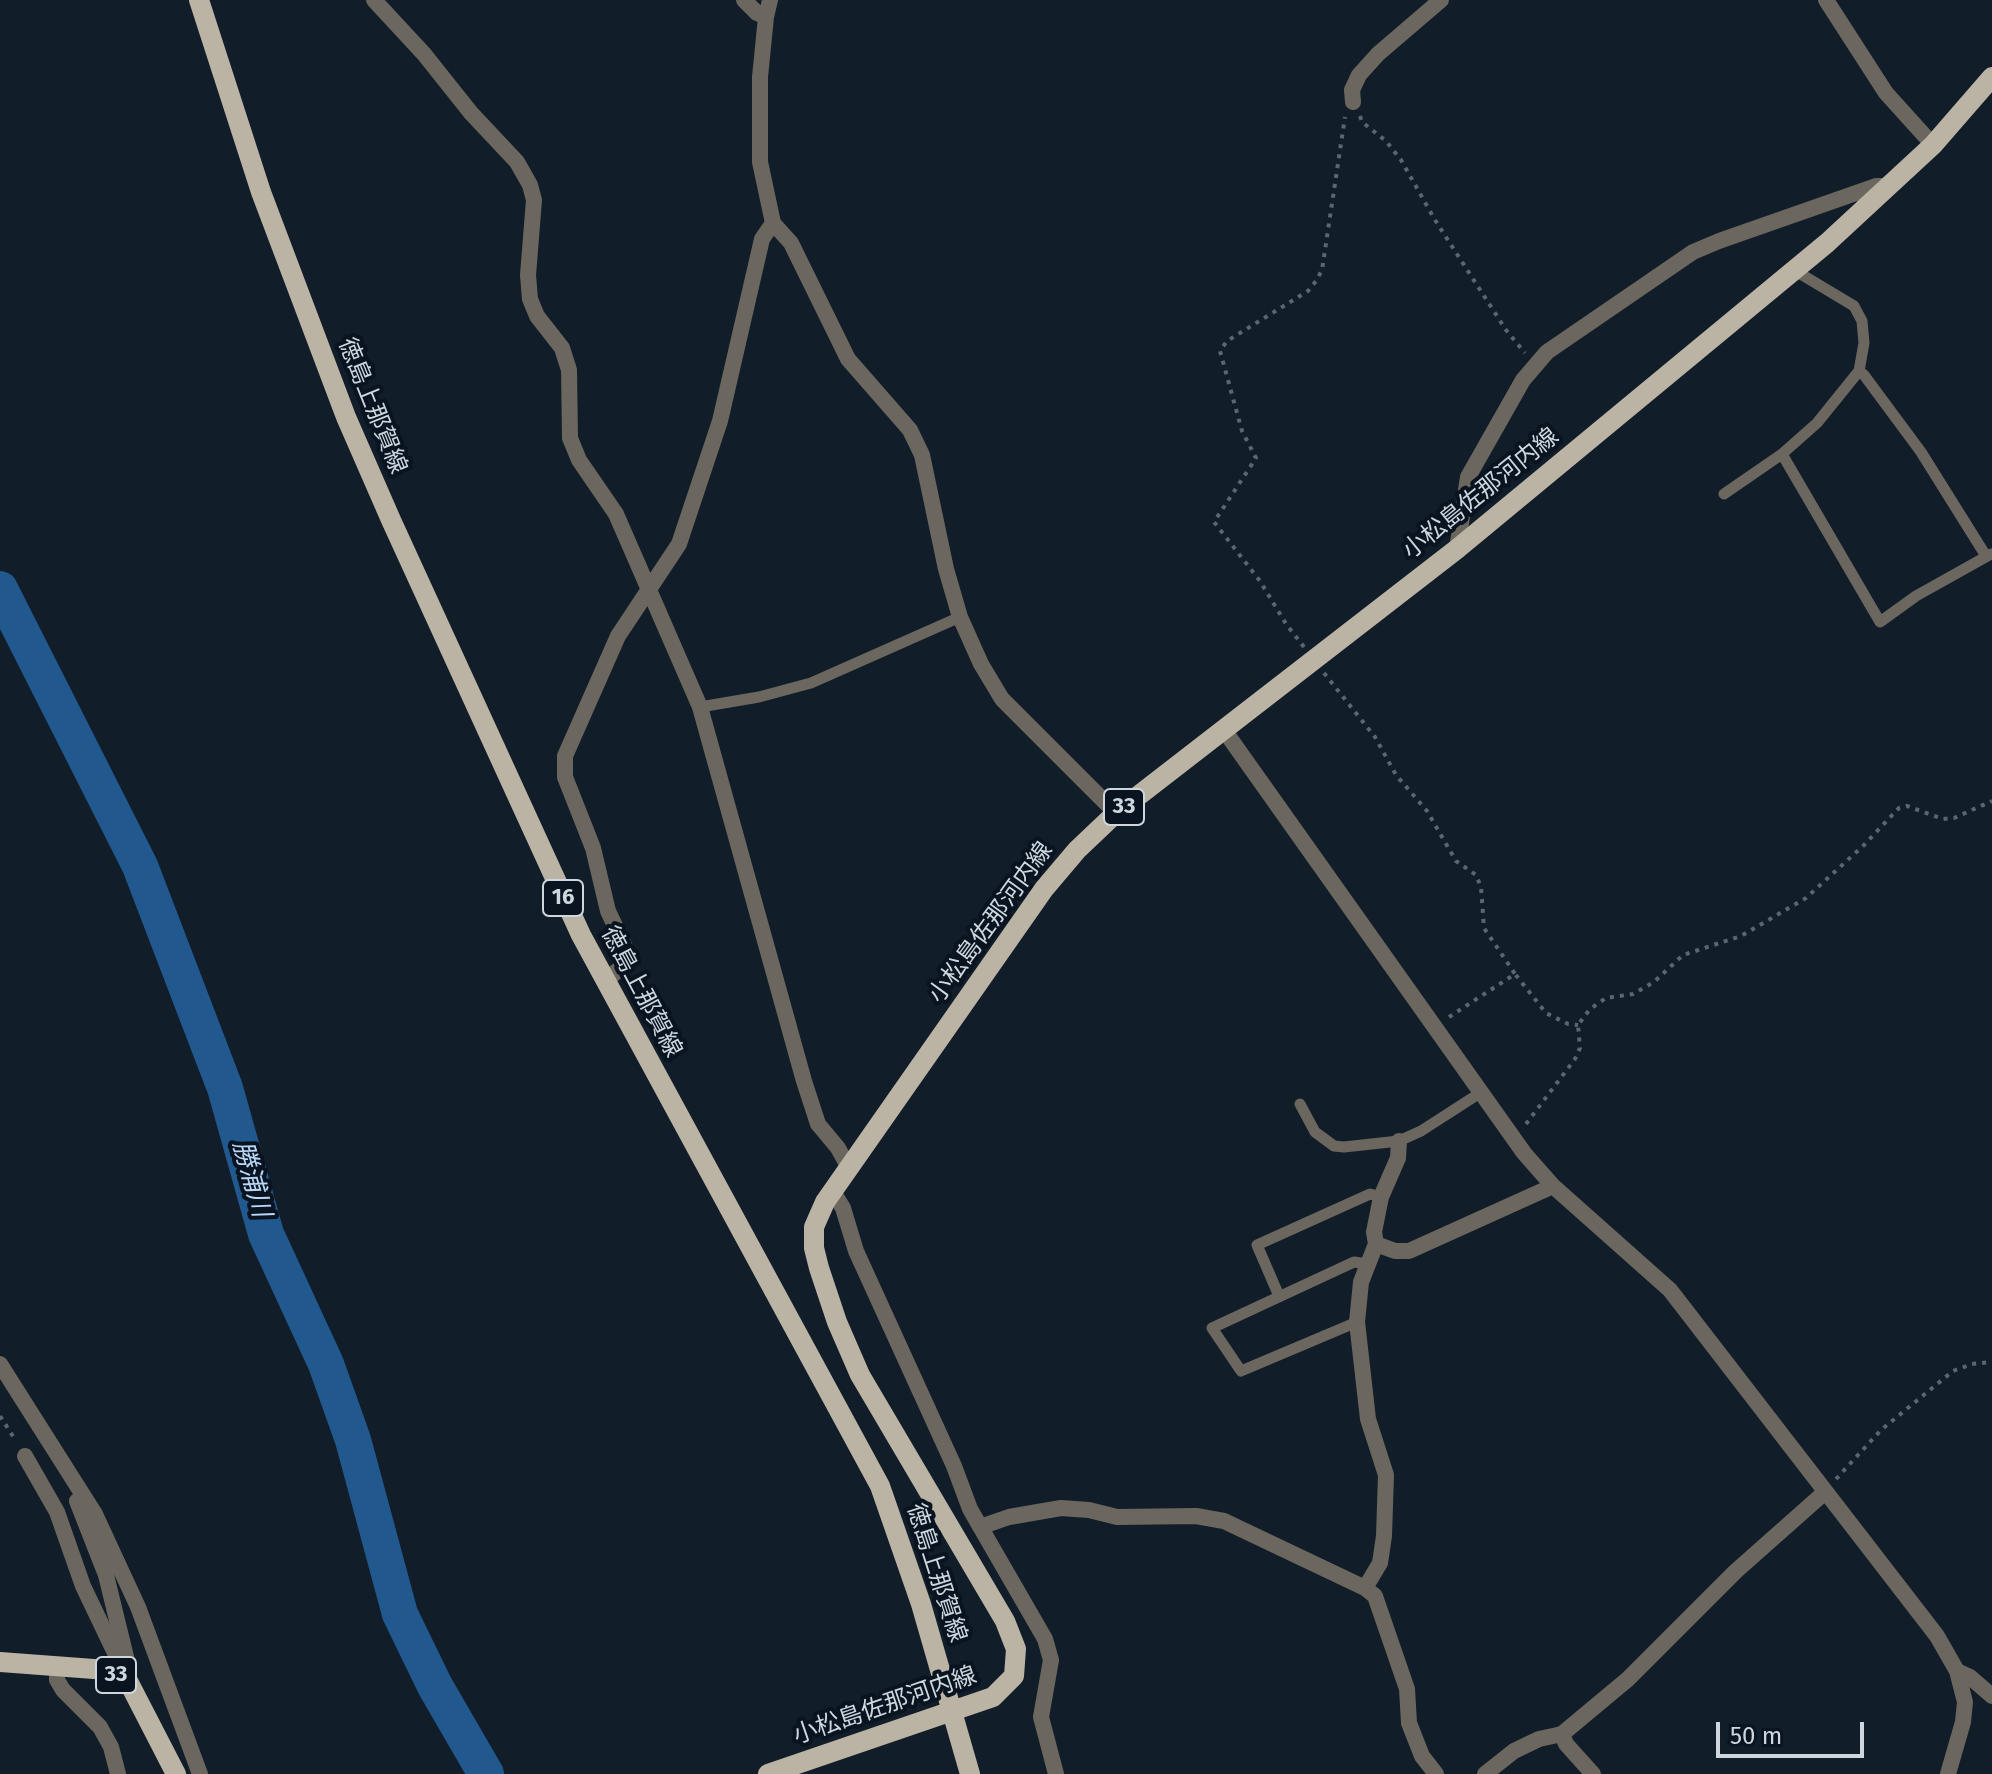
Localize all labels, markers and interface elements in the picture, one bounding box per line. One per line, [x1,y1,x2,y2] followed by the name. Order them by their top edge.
[332,334,412,478] street label: 徳島上那賀線
[1397,422,1565,566] street label: 小松島佐那河内線
[1104,789,1144,825] road number: 33
[923,837,1059,1009] street label: 小松島佐那河内線
[543,880,583,916] road number: 16
[594,922,688,1062] street label: 徳島上那賀線
[225,1137,277,1221] water label: 勝浦川
[900,1500,972,1646] street label: 徳島上那賀線
[96,1657,136,1693] road number: 33
[790,1661,980,1751] street label: 小松島佐那河内線
[1720,1706,1868,1756] scale bar
[1730,1722,1782,1750] text: 50 m

